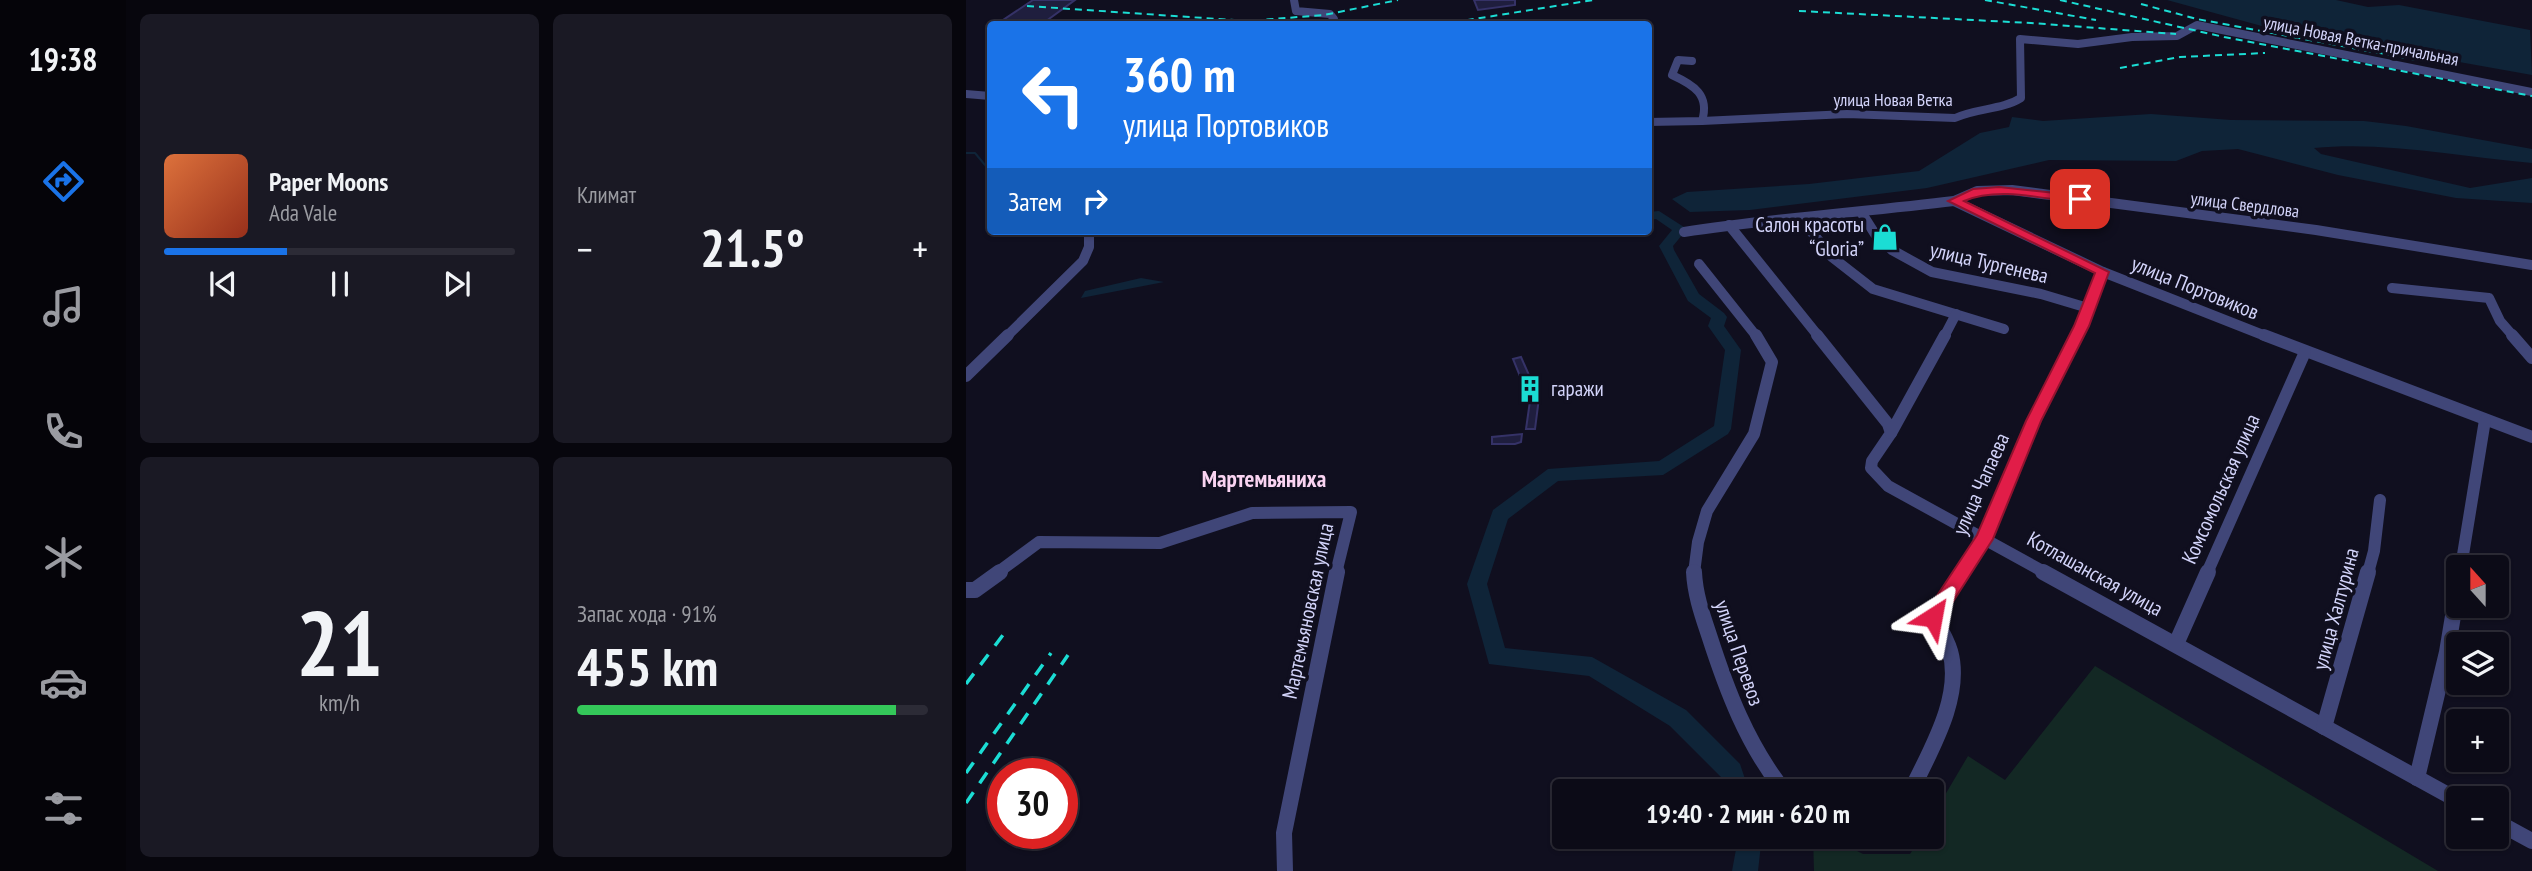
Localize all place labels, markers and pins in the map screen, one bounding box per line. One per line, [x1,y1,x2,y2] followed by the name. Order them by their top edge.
[2050,169,2110,229] pin
[1755,211,1864,262] place label: Салон красоты “Gloria”
[1870,222,1900,252] shop icon: Салон красоты “Gloria”
[1515,374,1545,404] building icon: гаражи
[1551,375,1604,402] place label: гаражи

